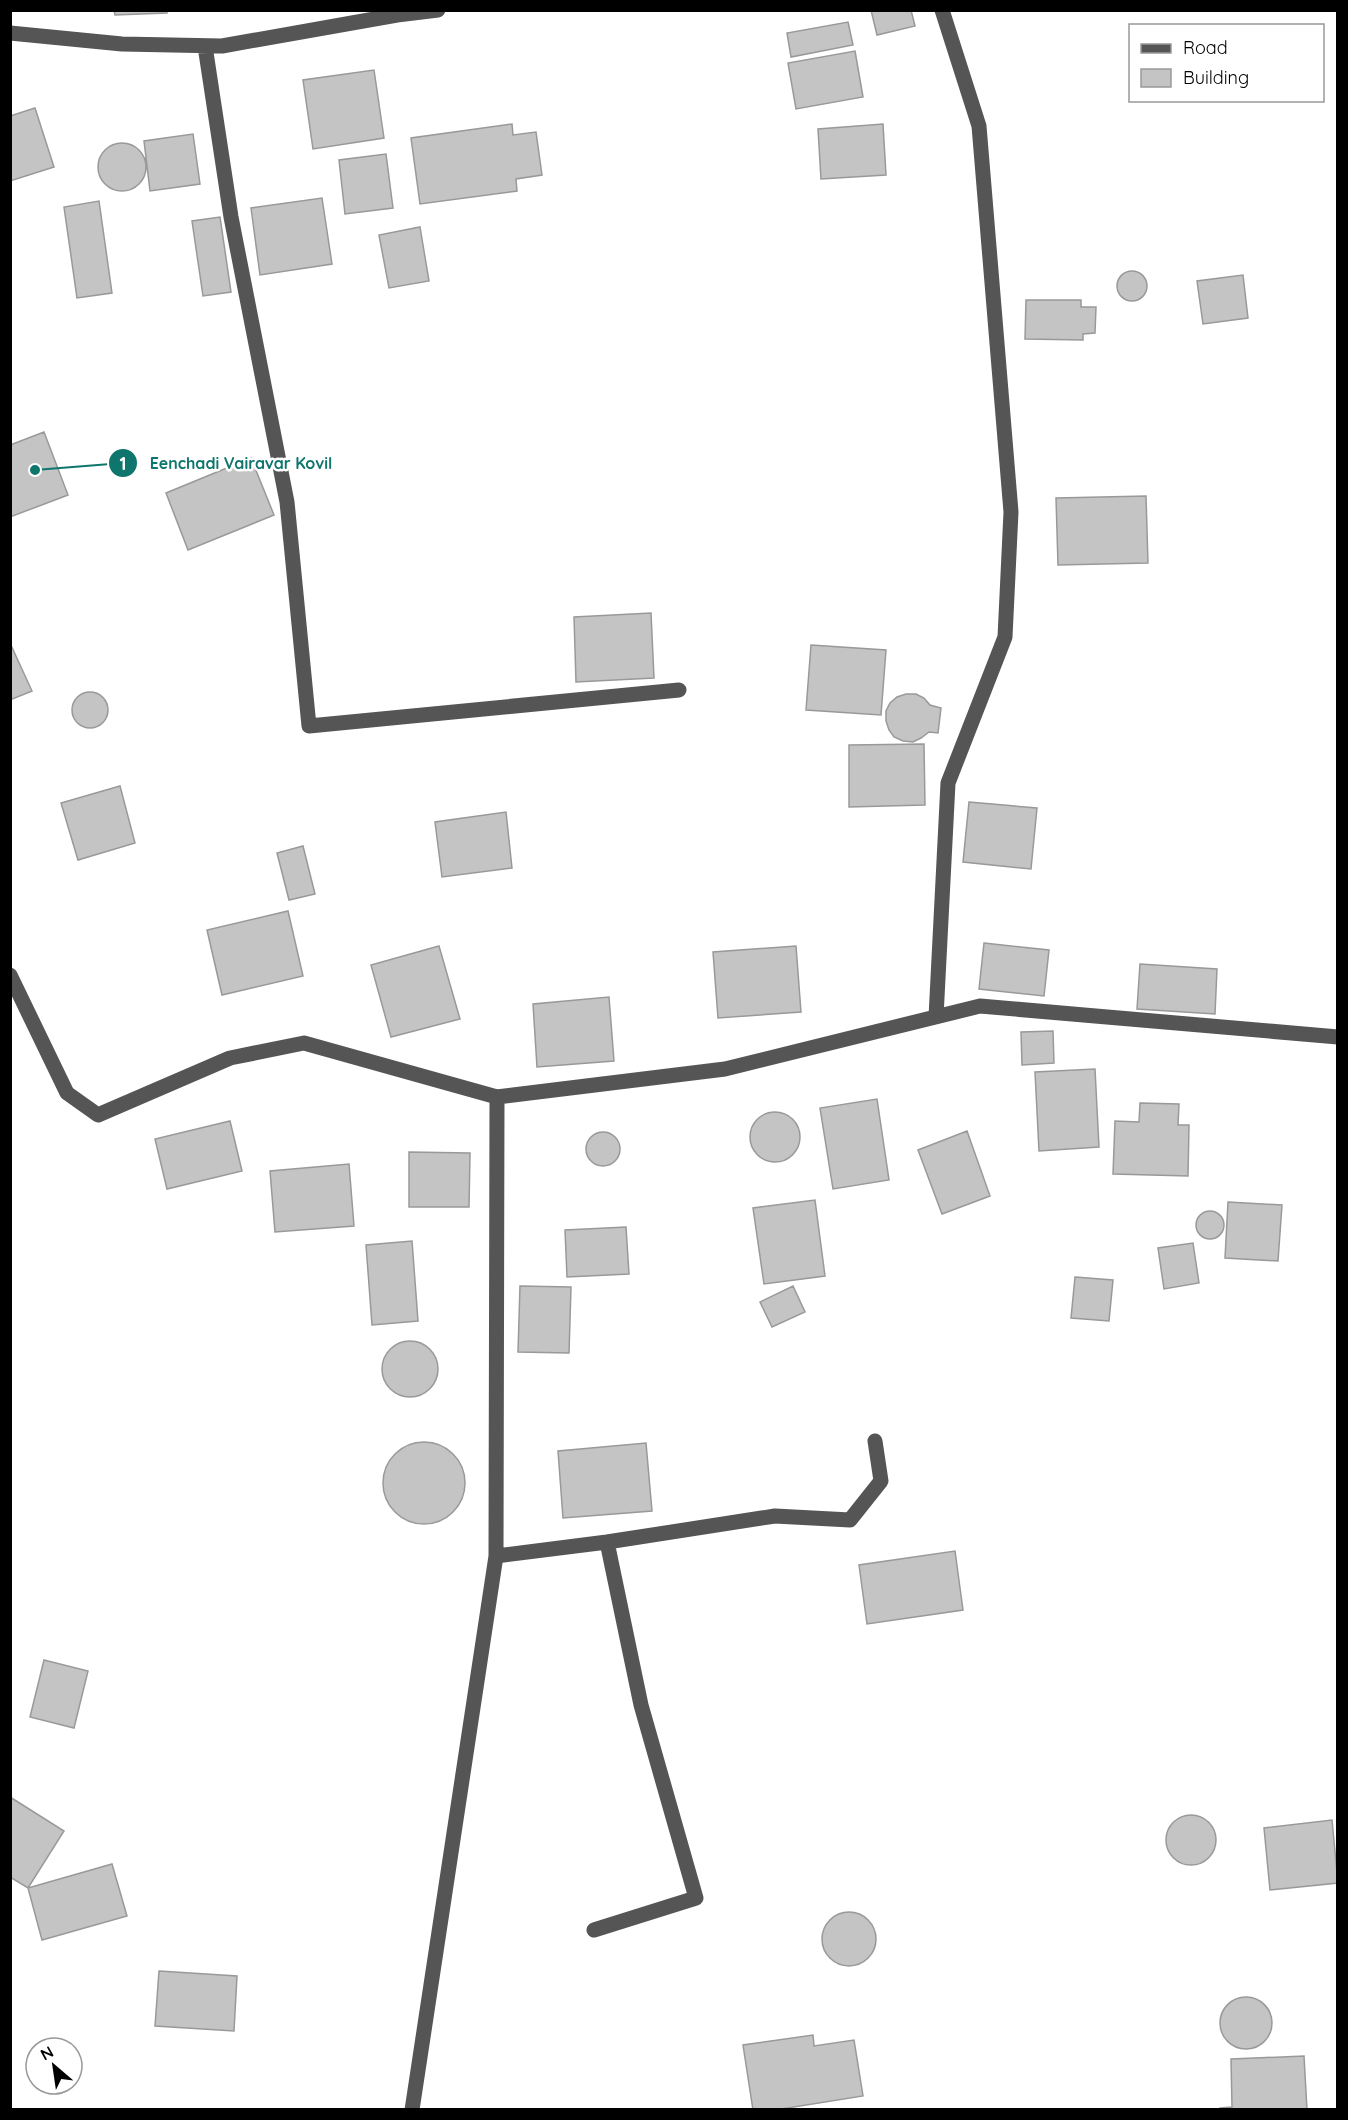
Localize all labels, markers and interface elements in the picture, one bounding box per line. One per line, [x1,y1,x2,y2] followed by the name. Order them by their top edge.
[1129,24,1324,102] legend
[1183,36,1228,59] text: Road
[1183,66,1249,89] text: Building
[108,446,344,480] callout: Eenchadi Vairavar Kovil
[119,452,127,475] text: 1
[150,453,332,473] text: Eenchadi Vairavar Kovil
[24,2036,84,2096] north arrow
[37,2041,57,2064] text: N

